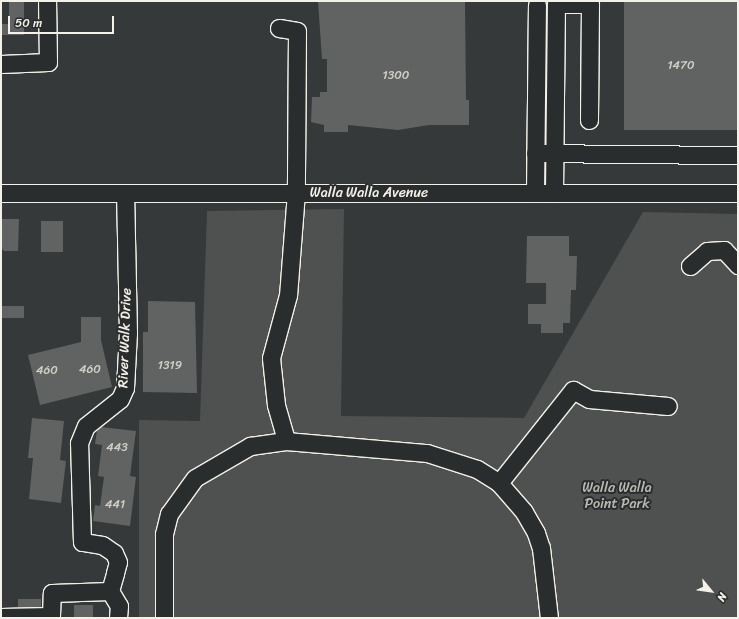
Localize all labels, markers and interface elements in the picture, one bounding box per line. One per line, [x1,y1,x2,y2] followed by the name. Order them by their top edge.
[10,8,116,34] scale bar
[15,12,42,34] text: 50 m
[667,59,695,73] house number: 1470
[383,69,409,83] house number: 1300
[310,185,428,201] street label: Walla Walla Avenue
[115,288,135,388] street label: River Walk Drive
[158,359,182,373] house number: 1319
[79,363,101,377] house number: 460
[36,364,58,378] house number: 460
[106,441,128,455] house number: 443
[582,480,652,512] park label: Walla Walla Point Park
[105,498,125,512] house number: 441
[691,571,731,611] north arrow
[712,589,732,605] text: N

